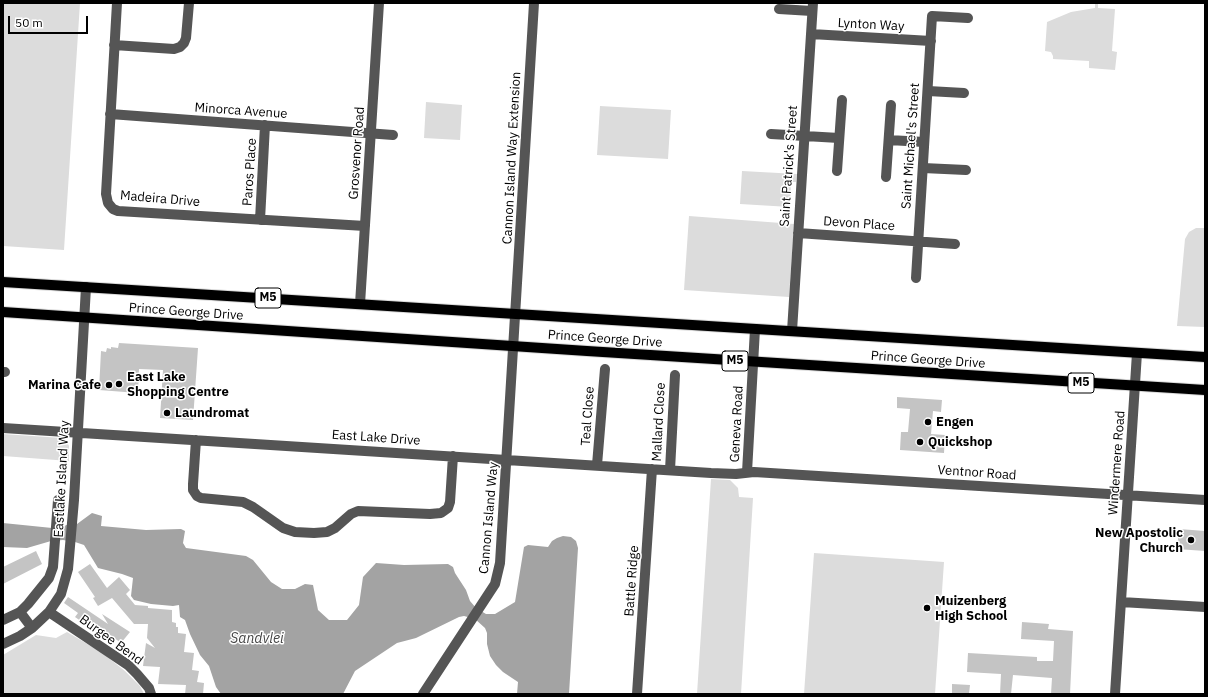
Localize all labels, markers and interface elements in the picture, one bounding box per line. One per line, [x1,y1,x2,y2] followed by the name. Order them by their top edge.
[10,8,90,34] scale bar
[15,15,43,30] text: 50 m
[837,15,905,35] street label: Lynton Way
[500,71,524,245] street label: Cannon Island Way Extension
[899,82,923,210] street label: Saint Michael's Street
[194,100,288,122] street label: Minorca Avenue
[777,105,801,227] street label: Saint Patrick's Street
[346,106,368,200] street label: Grosvenor Road
[240,138,260,206] street label: Paros Place
[119,188,201,210] street label: Madeira Drive
[823,214,895,234] street label: Devon Place
[255,288,281,308] road number: M5
[128,300,244,324] street label: Prince George Drive
[547,327,663,351] street label: Prince George Drive
[870,348,986,372] street label: Prince George Drive
[722,351,748,371] road number: M5
[127,369,229,400] place label: East Lake Shopping Centre
[1068,373,1094,393] road number: M5
[28,377,101,393] place label: Marina Cafe
[114,379,124,389] marker: East Lake Shopping Centre
[104,380,114,390] marker: Marina Cafe
[649,382,669,462] street label: Mallard Close
[727,385,747,463] street label: Geneva Road
[578,386,598,446] street label: Teal Close
[175,405,249,421] place label: Laundromat
[162,408,172,418] marker: Laundromat
[1106,410,1128,516] street label: Windermere Road
[936,414,974,430] place label: Engen
[923,417,933,427] marker: Engen
[51,420,73,538] street label: Eastlake Island Way
[331,427,421,449] street label: East Lake Drive
[928,434,992,450] place label: Quickshop
[915,437,925,447] marker: Quickshop
[476,461,502,575] street label: Cannon Island Way
[937,462,1017,484] street label: Ventnor Road
[1095,525,1183,556] place label: New Apostolic Church
[1186,535,1196,545] marker: New Apostolic Church
[622,545,642,617] street label: Battle Ridge
[935,593,1007,624] place label: Muizenberg High School
[922,603,932,613] marker: Muizenberg High School
[76,612,146,668] street label: Burgee Bend
[230,631,284,647] water label: Sandvlei

